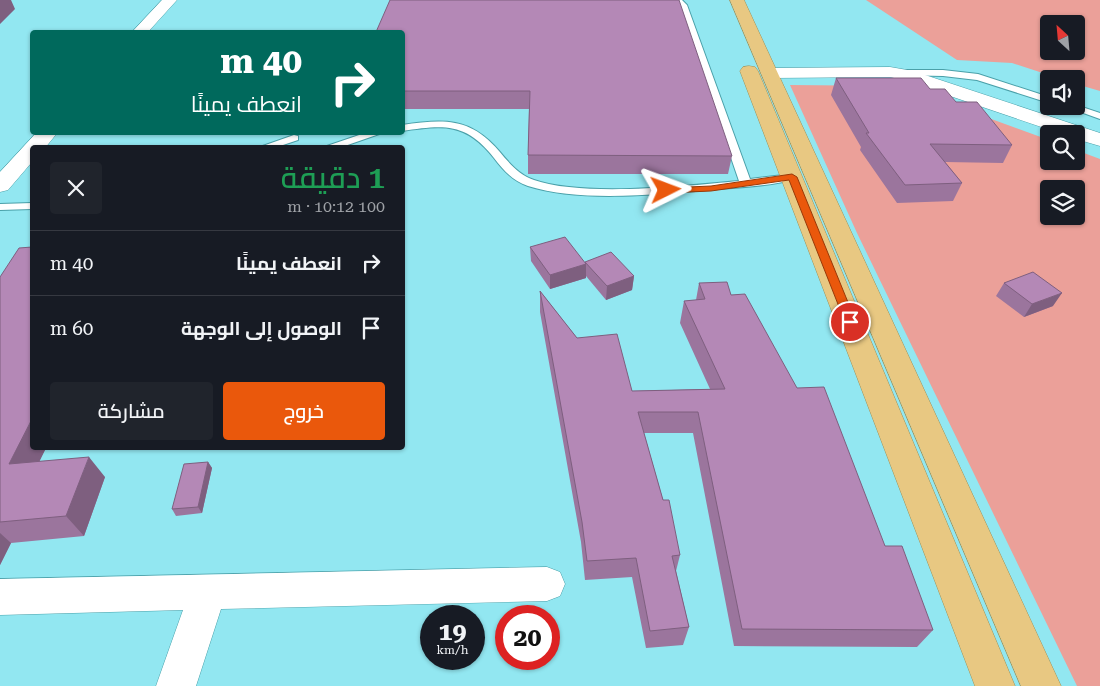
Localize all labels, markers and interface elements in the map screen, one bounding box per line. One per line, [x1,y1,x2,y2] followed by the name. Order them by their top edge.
[1040,15,1085,60] north arrow
[1040,15,1085,225] map controls
[220,41,302,82] text: 40 m
[320,50,385,115] icon: right
[1040,70,1085,115] button: sound
[191,92,302,117] text: انعطف يمينًا
[1040,125,1085,170] button: search
[281,160,385,195] text: 1 دقيقة
[50,162,102,214] button: close
[639,163,691,215] position arrow
[1040,180,1085,225] button: layers
[287,197,385,216] text: 100 m · 10:12
[357,249,385,277] icon: right
[50,252,93,275] text: 40 m
[236,252,342,275] text: انعطف يمينًا
[829,301,871,343] pin
[836,308,864,336] icon: arrive
[357,314,385,342] icon: arrive
[50,317,93,340] text: 60 m
[181,317,342,340] text: الوصول إلى الوجهة
[50,382,213,440] button: مشاركة
[223,382,385,440] button: خروج
[495,605,560,670] speed limit sign: 20
[438,617,467,646] text: 19
[436,643,469,657] text: km/h

